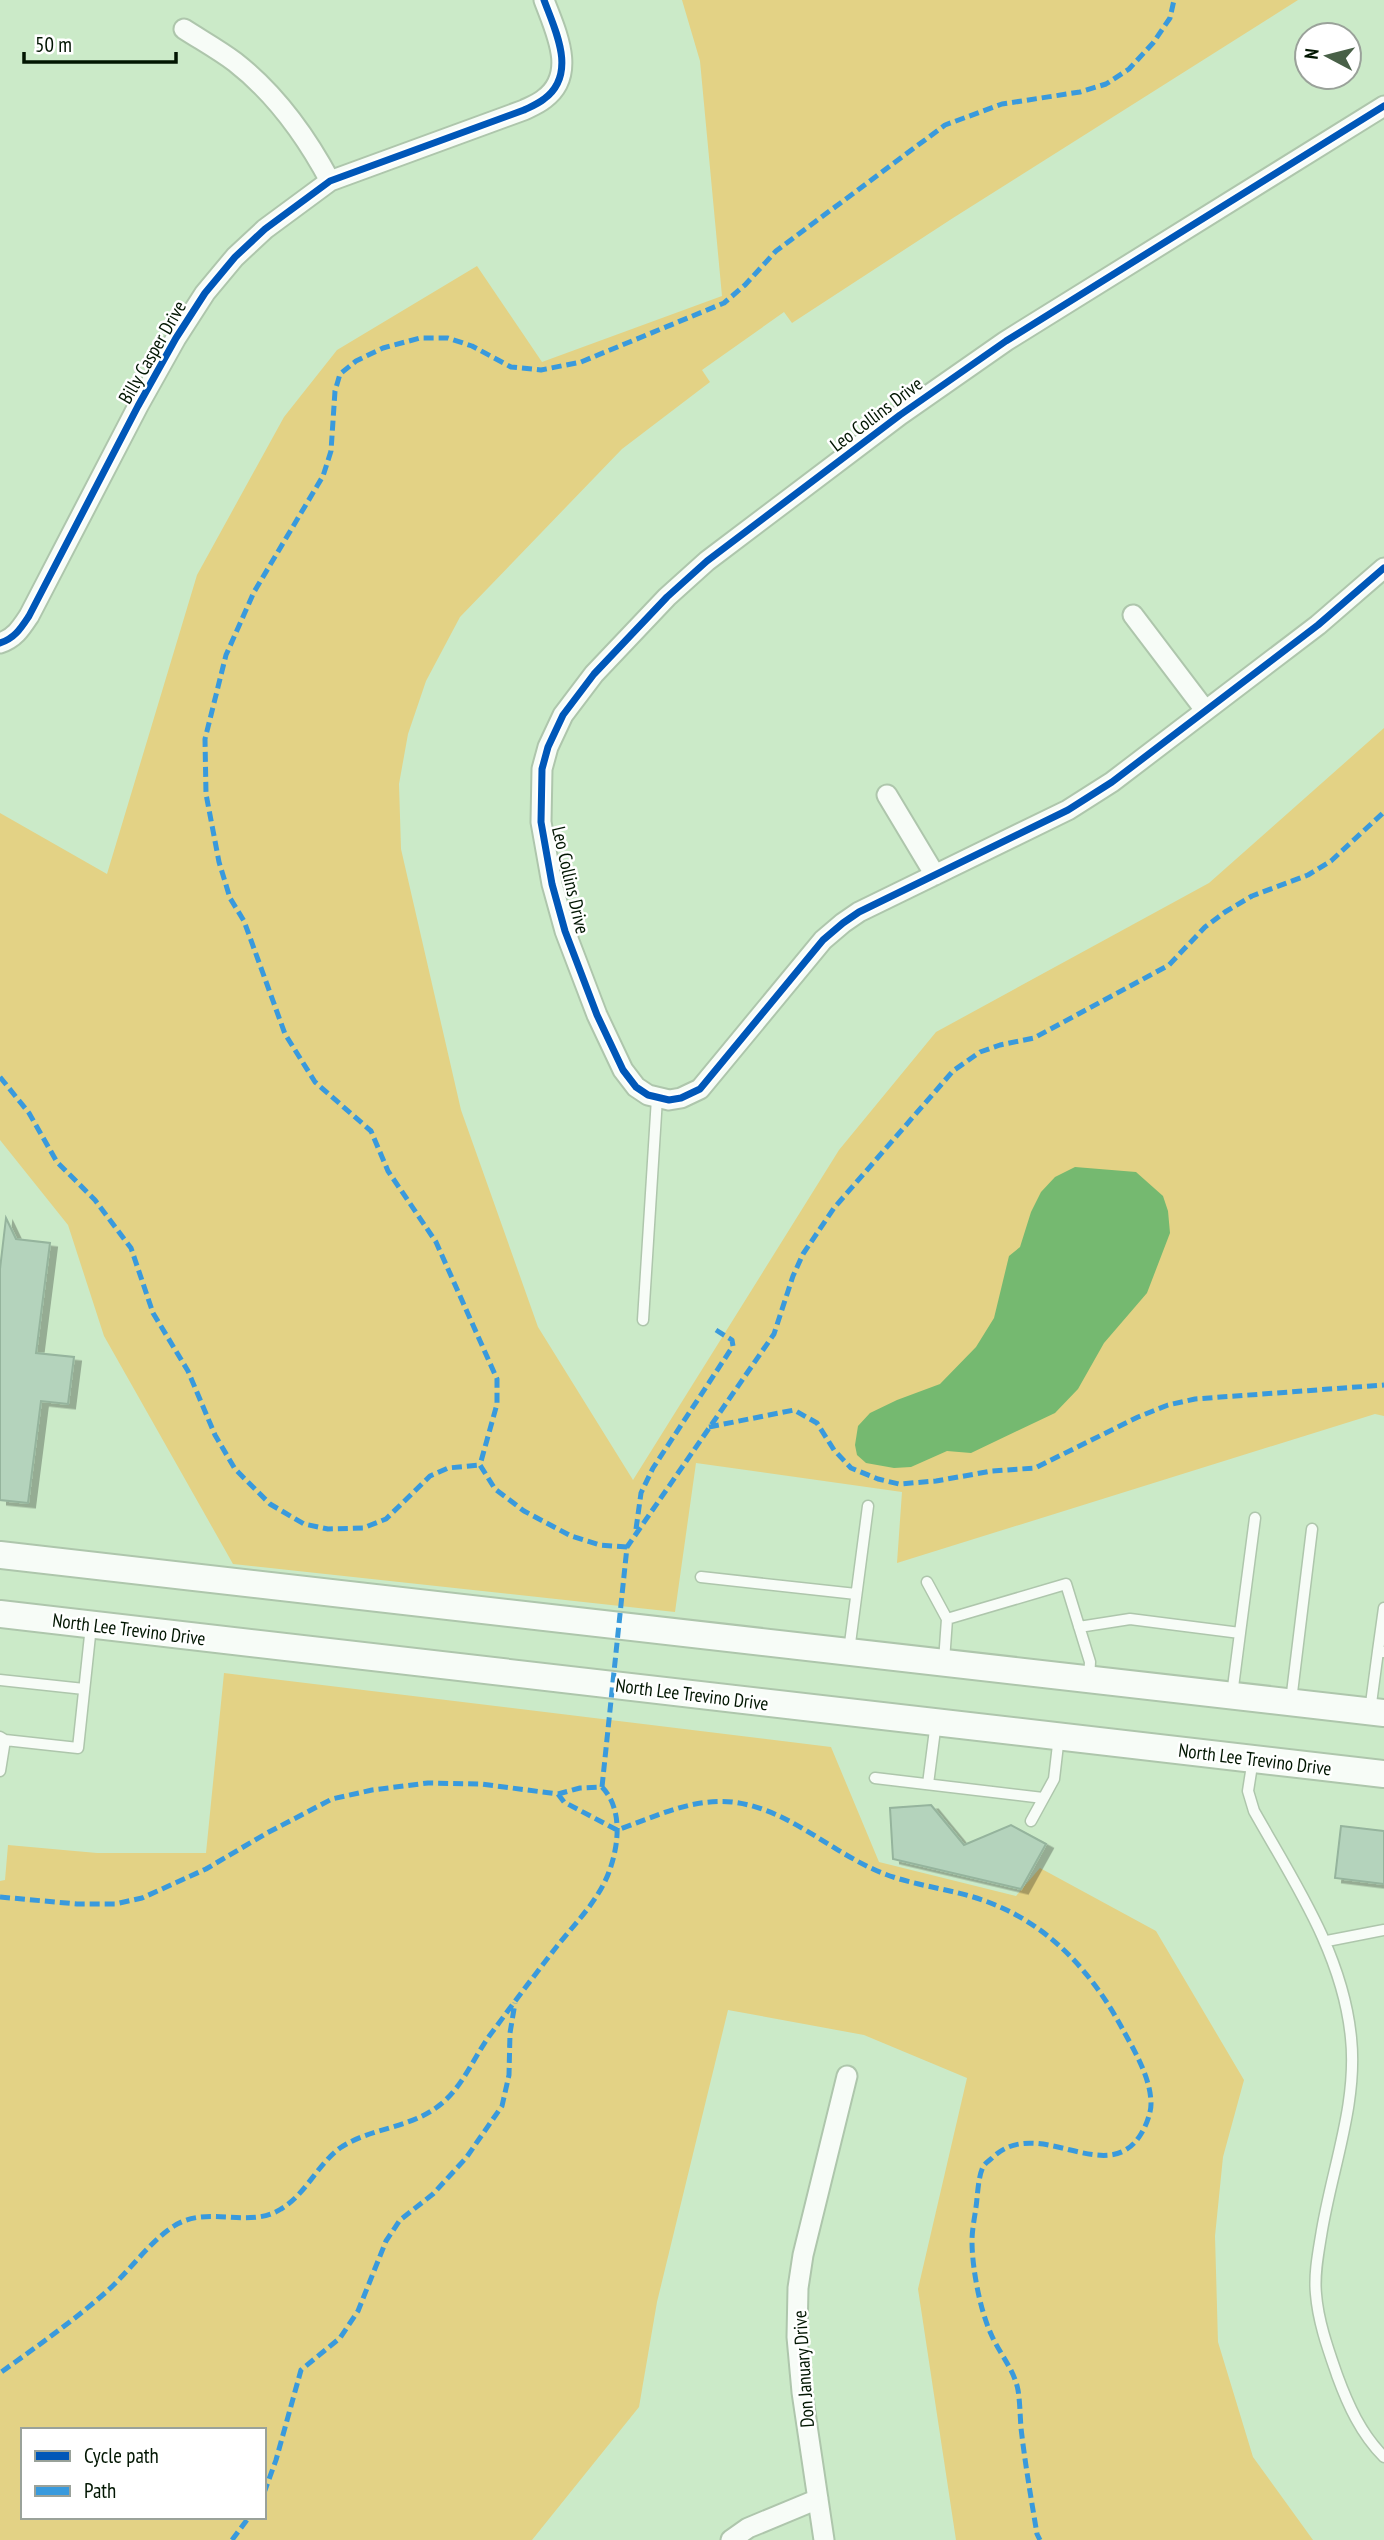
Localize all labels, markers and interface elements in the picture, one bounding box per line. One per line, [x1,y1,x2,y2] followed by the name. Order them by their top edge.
[24,21,177,65] scale bar
[1293,21,1363,91] north arrow
[35,31,72,58] text: 50 m
[1299,47,1324,60] text: N
[113,296,191,408] street label: Billy Casper Drive
[825,371,927,457] street label: Leo Collins Drive
[547,824,595,936] street label: Leo Collins Drive
[51,1608,207,1650] street label: North Lee Trevino Drive
[614,1673,770,1715] street label: North Lee Trevino Drive
[1177,1738,1333,1780] street label: North Lee Trevino Drive
[787,2310,819,2428] street label: Don January Drive
[21,2428,266,2519] legend
[84,2442,159,2469] text: Cycle path
[84,2477,116,2504] text: Path

